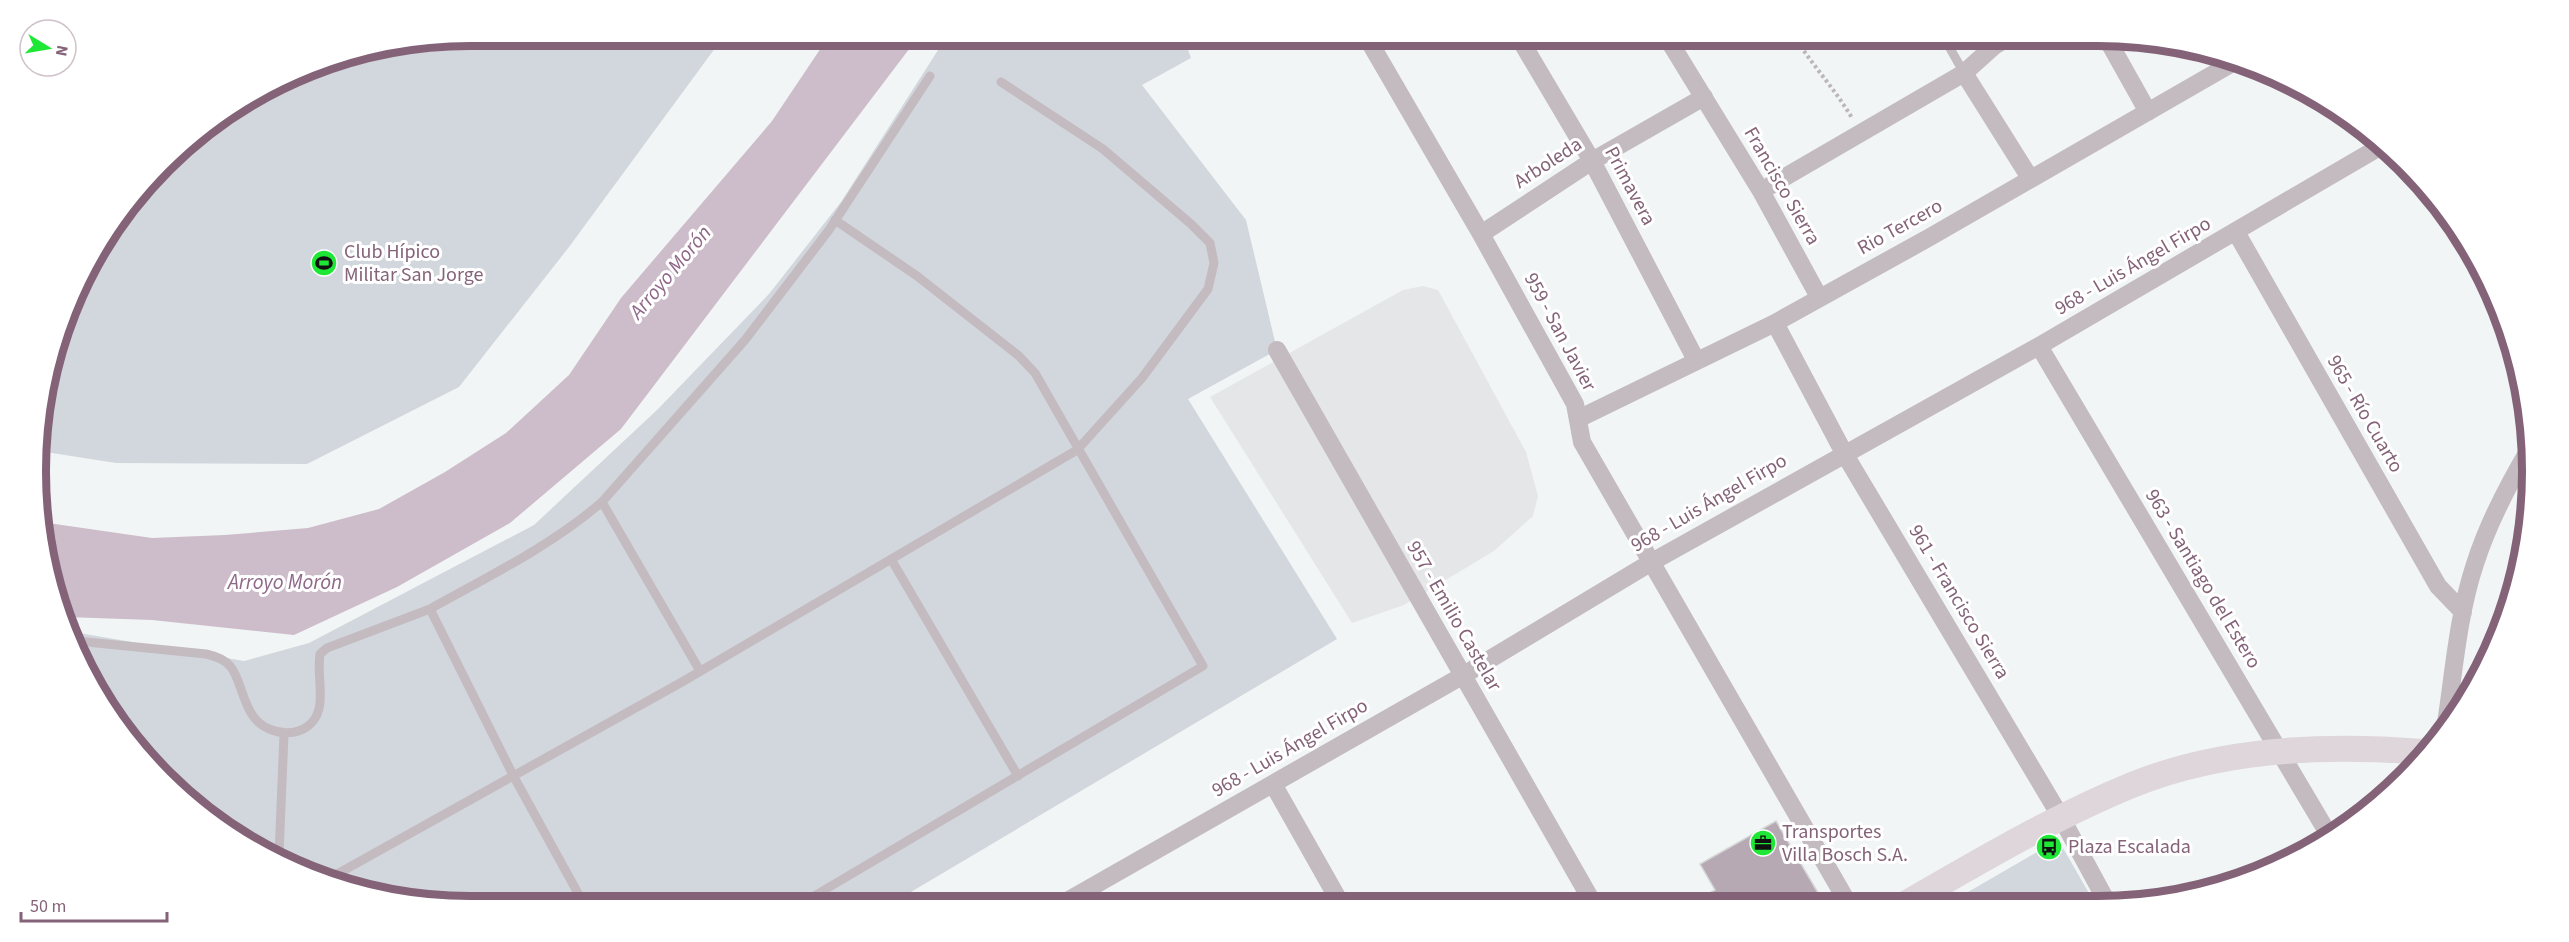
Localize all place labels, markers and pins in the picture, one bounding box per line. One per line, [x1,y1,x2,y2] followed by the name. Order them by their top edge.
[344,238,484,289] place label: Club Hípico Militar San Jorge
[309,248,339,278] sports icon: Club Hípico Militar San Jorge
[1782,818,1908,869] place label: Transportes Villa Bosch S.A.
[1748,828,1778,858] office icon: Transportes Villa Bosch S.A.
[2034,832,2064,862] bus stop icon: Plaza Escalada
[2068,833,2191,861] place label: Plaza Escalada

